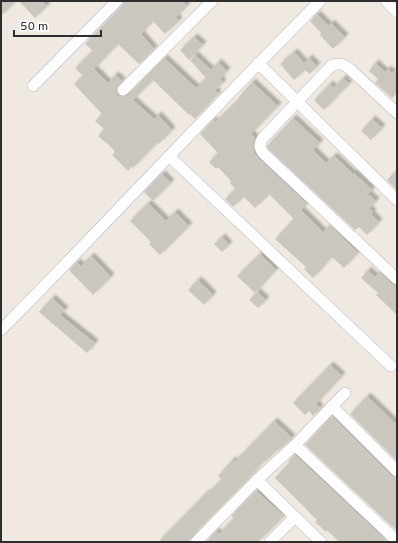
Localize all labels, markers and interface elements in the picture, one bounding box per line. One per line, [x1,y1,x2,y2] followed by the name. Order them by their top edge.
[14,12,101,38] scale bar
[20,19,48,35] text: 50 m

